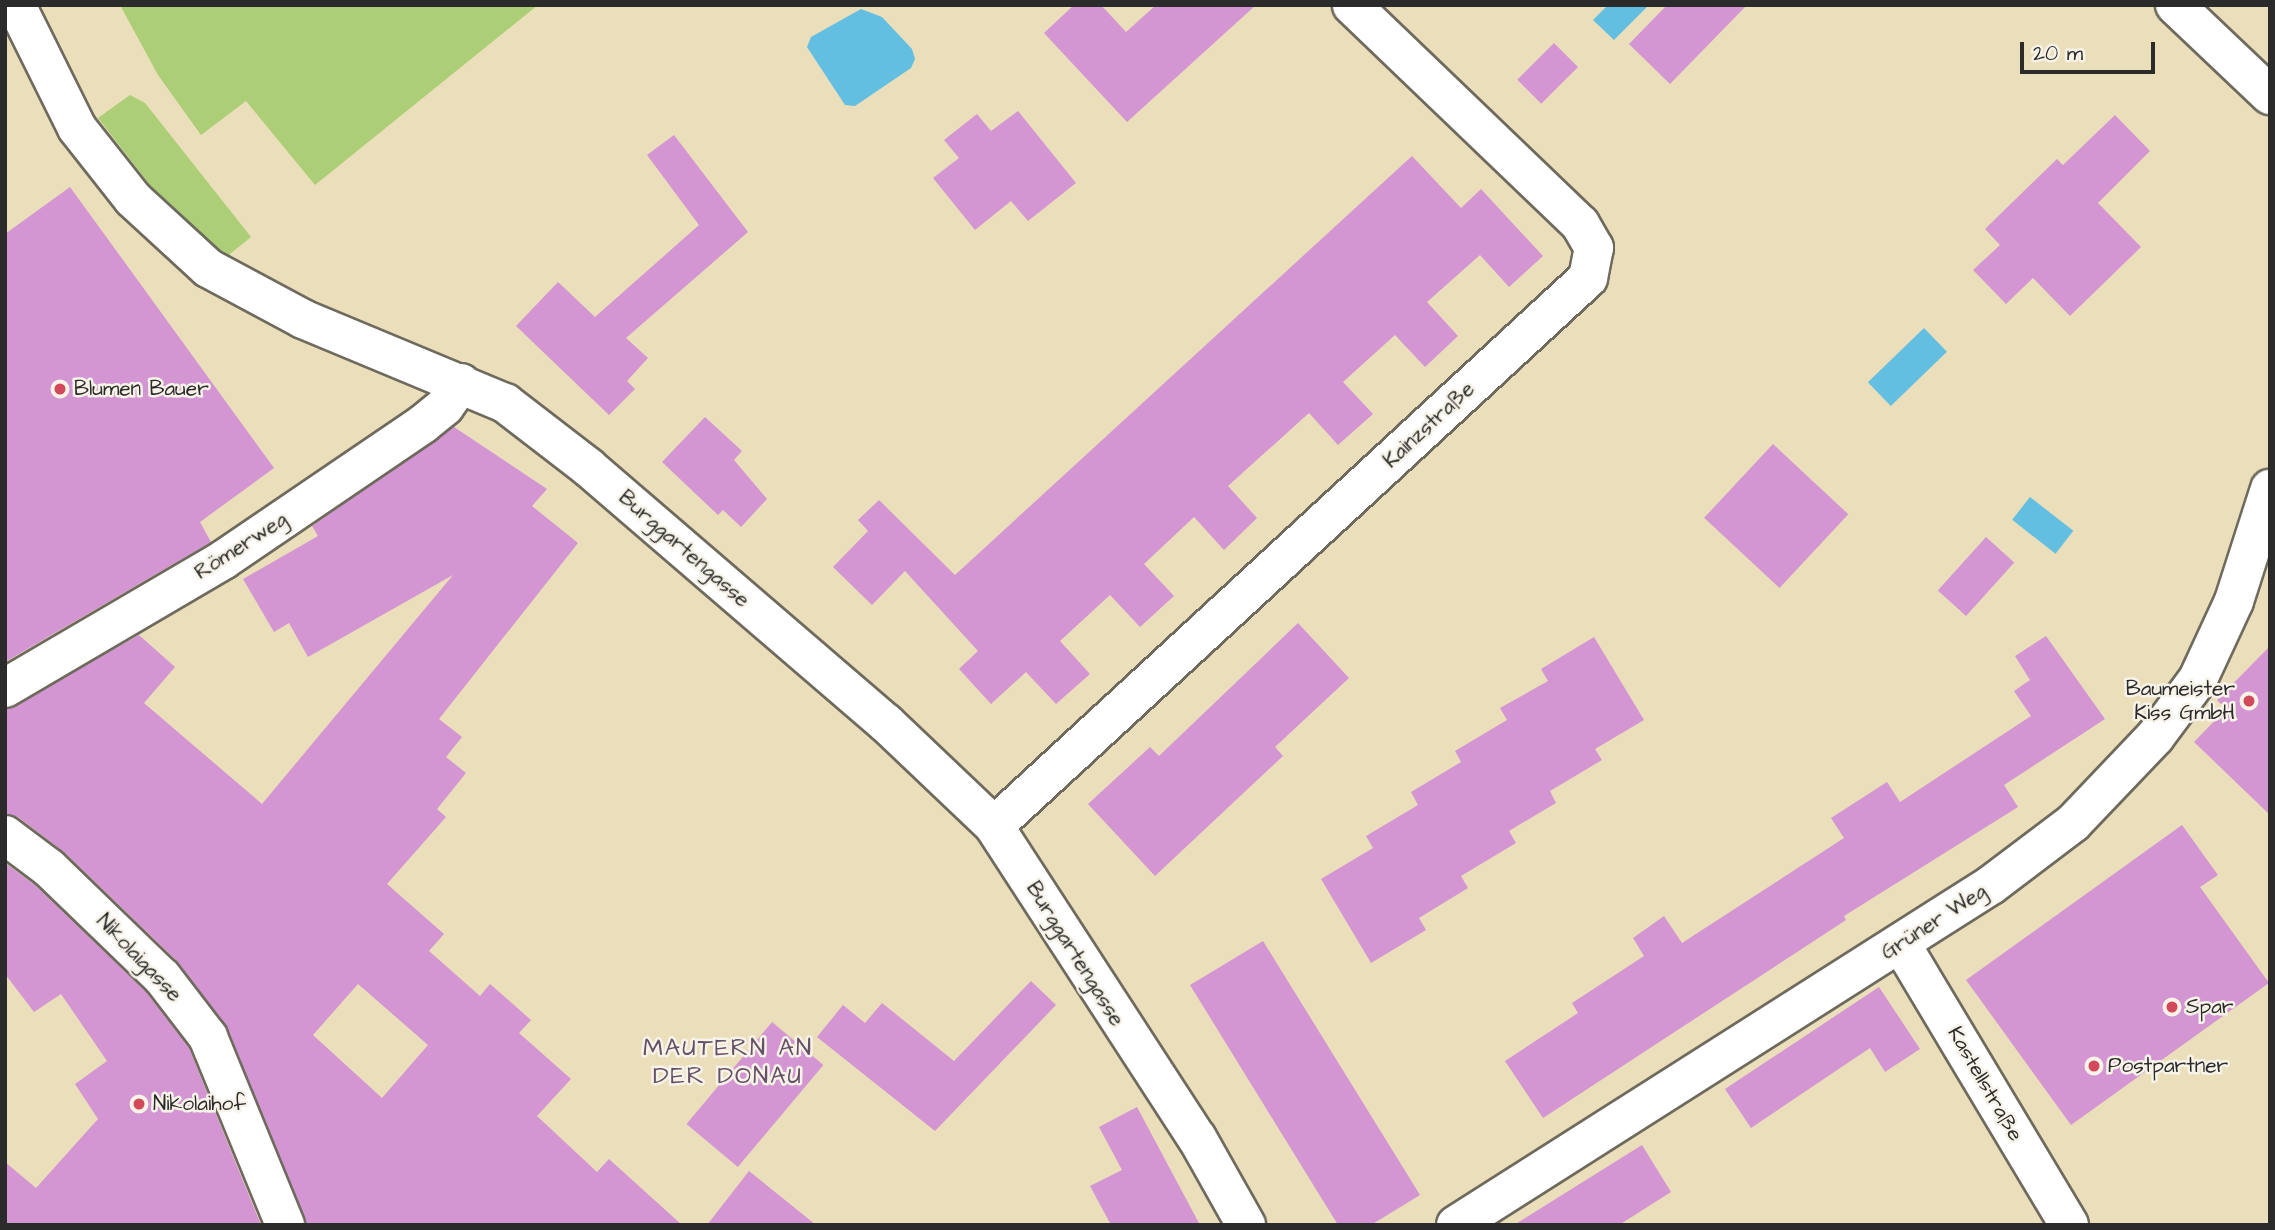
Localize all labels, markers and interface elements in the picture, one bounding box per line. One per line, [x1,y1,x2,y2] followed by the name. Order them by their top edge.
[2023,28,2158,72] scale bar
[2033,39,2083,68] text: 20 m
[74,376,209,402] place label: Blumen Bauer
[1378,377,1480,473] street label: Kainzstraße
[52,381,68,397] marker: Blumen Bauer
[613,485,755,613] street label: Burggartengasse
[190,507,292,585] street label: Römerweg
[2126,676,2235,726] place label: Baumeister Kiss GmbH
[2241,693,2257,709] marker: Baumeister Kiss GmbH
[1020,877,1130,1031] street label: Burggartengasse
[1877,879,1991,965] street label: Grüner Weg
[91,909,187,1007] street label: Nikolaigasse
[2186,994,2233,1020] place label: Spar
[2164,999,2180,1015] marker: Spar
[1942,1022,2028,1146] street label: Kastellstraße
[644,1035,812,1091] district label: MAUTERN AN DER DONAU
[2108,1053,2228,1079] place label: Postpartner
[2086,1058,2102,1074] marker: Postpartner
[153,1091,246,1117] place label: Nikolaihof
[131,1096,147,1112] marker: Nikolaihof

